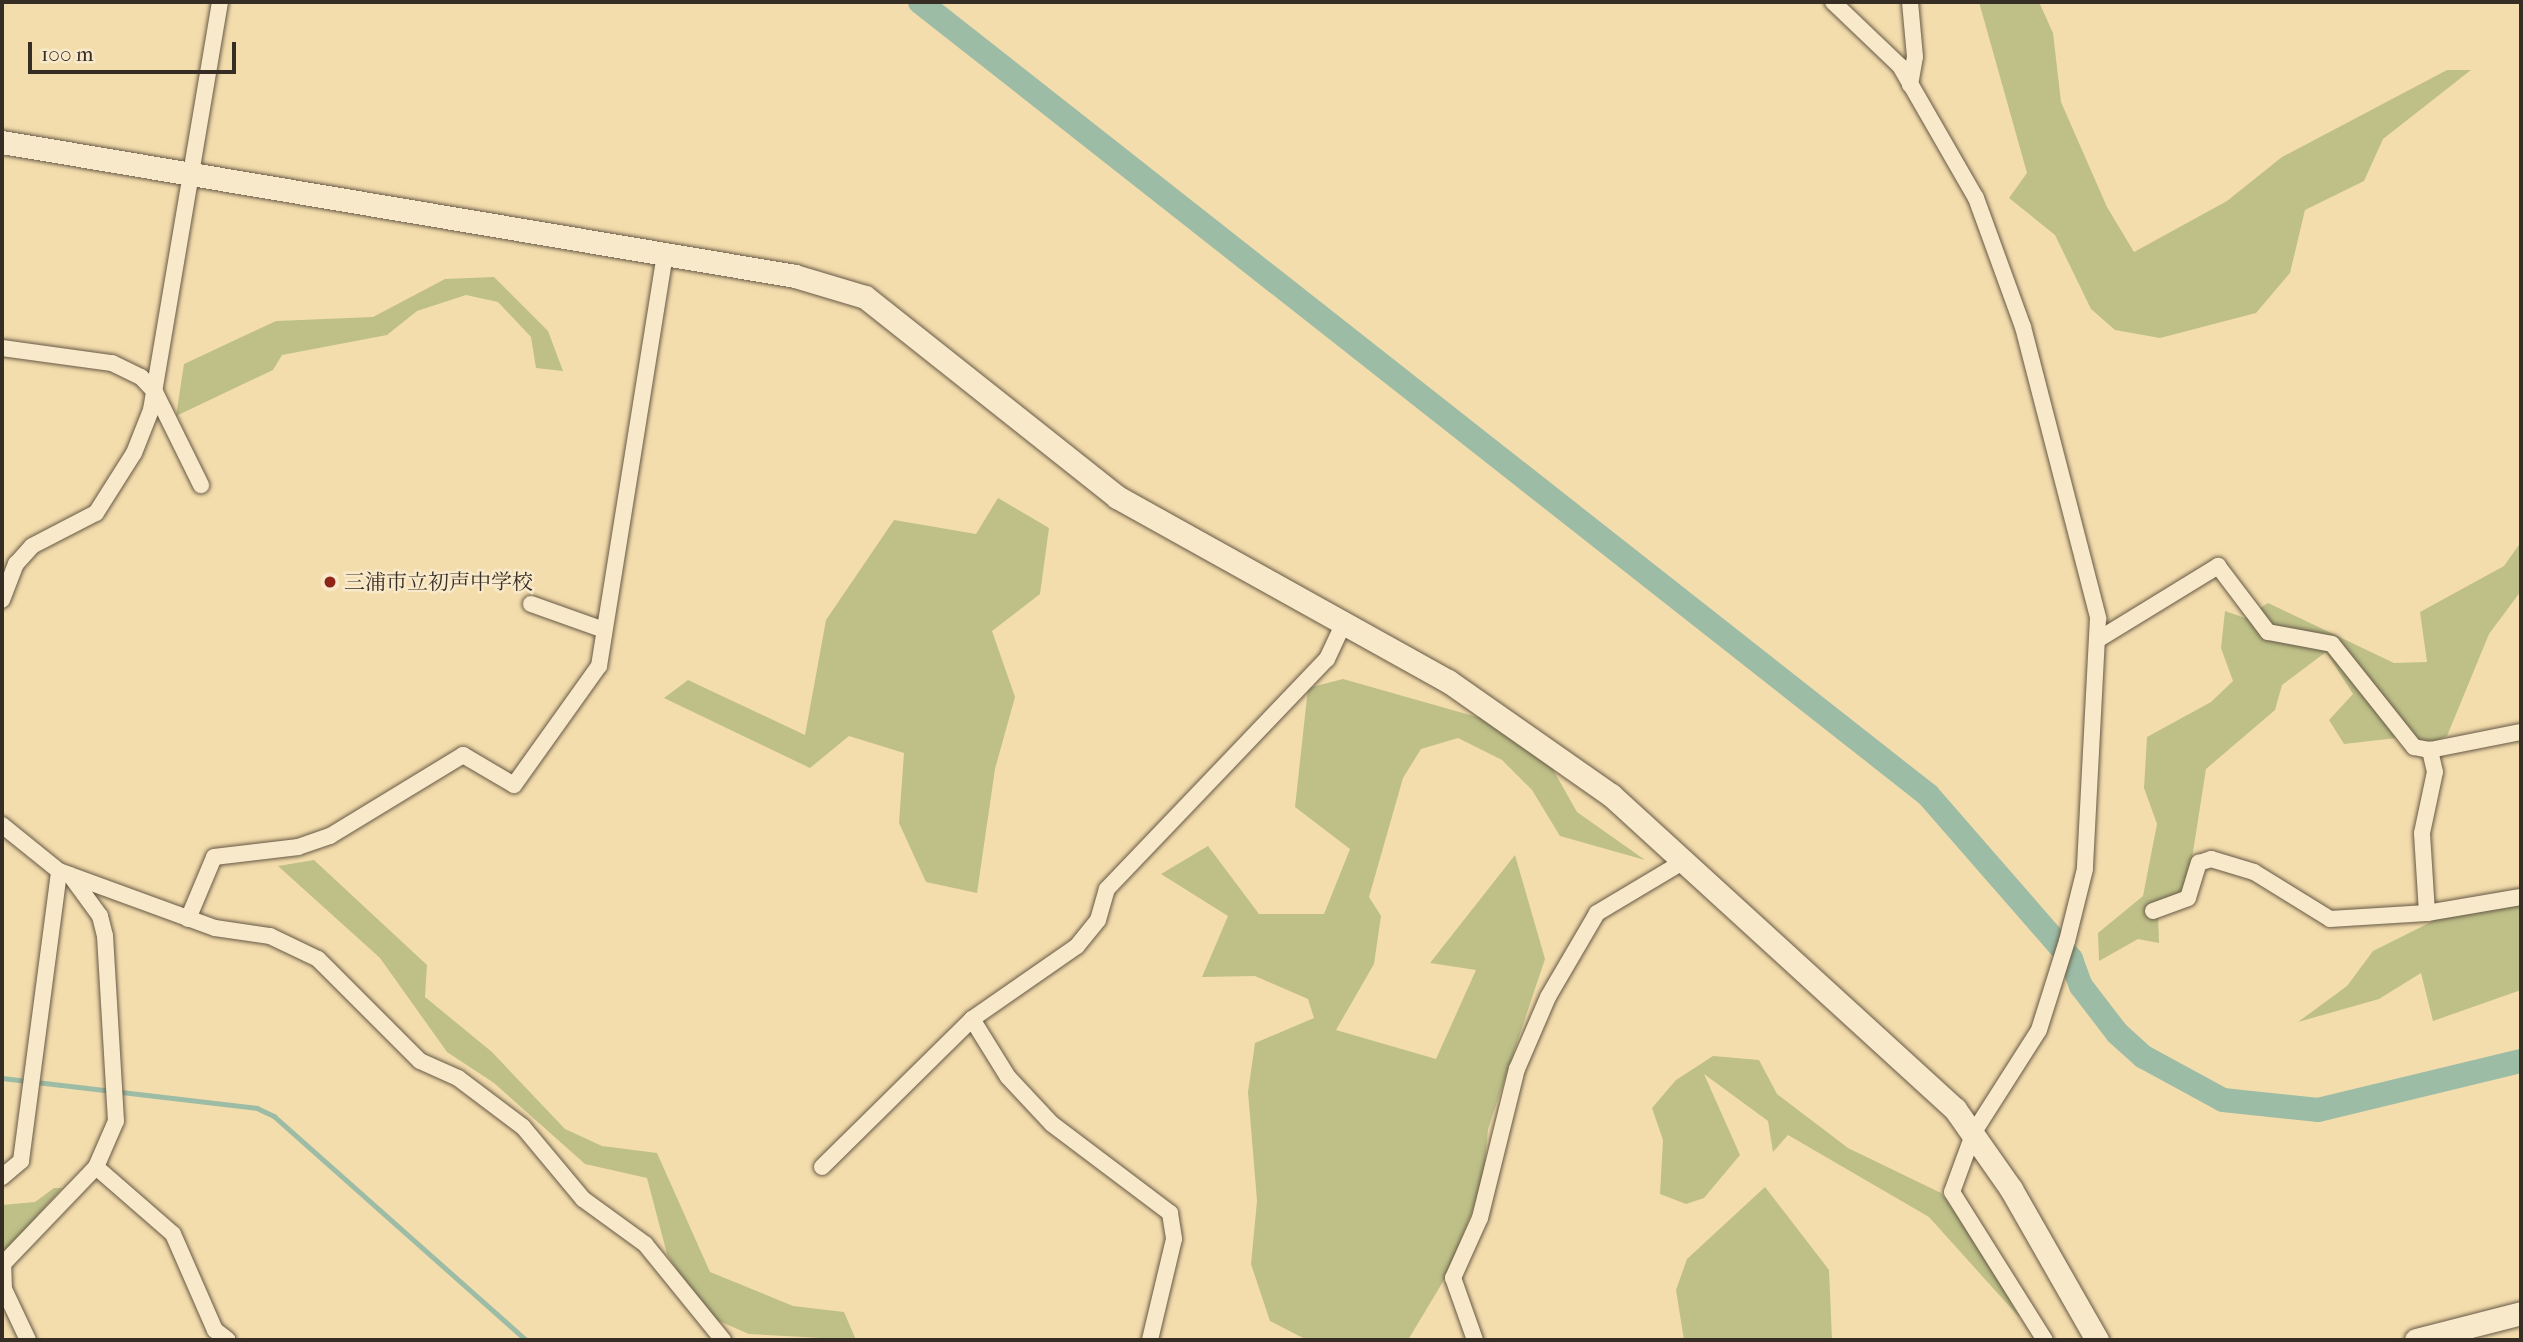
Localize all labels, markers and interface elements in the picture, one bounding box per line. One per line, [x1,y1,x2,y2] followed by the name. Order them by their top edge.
[32,28,240,72] scale bar
[41,42,94,66] text: 100 m
[344,569,533,595] place label: 三浦市立初声中学校
[322,574,338,590] marker: 三浦市立初声中学校

